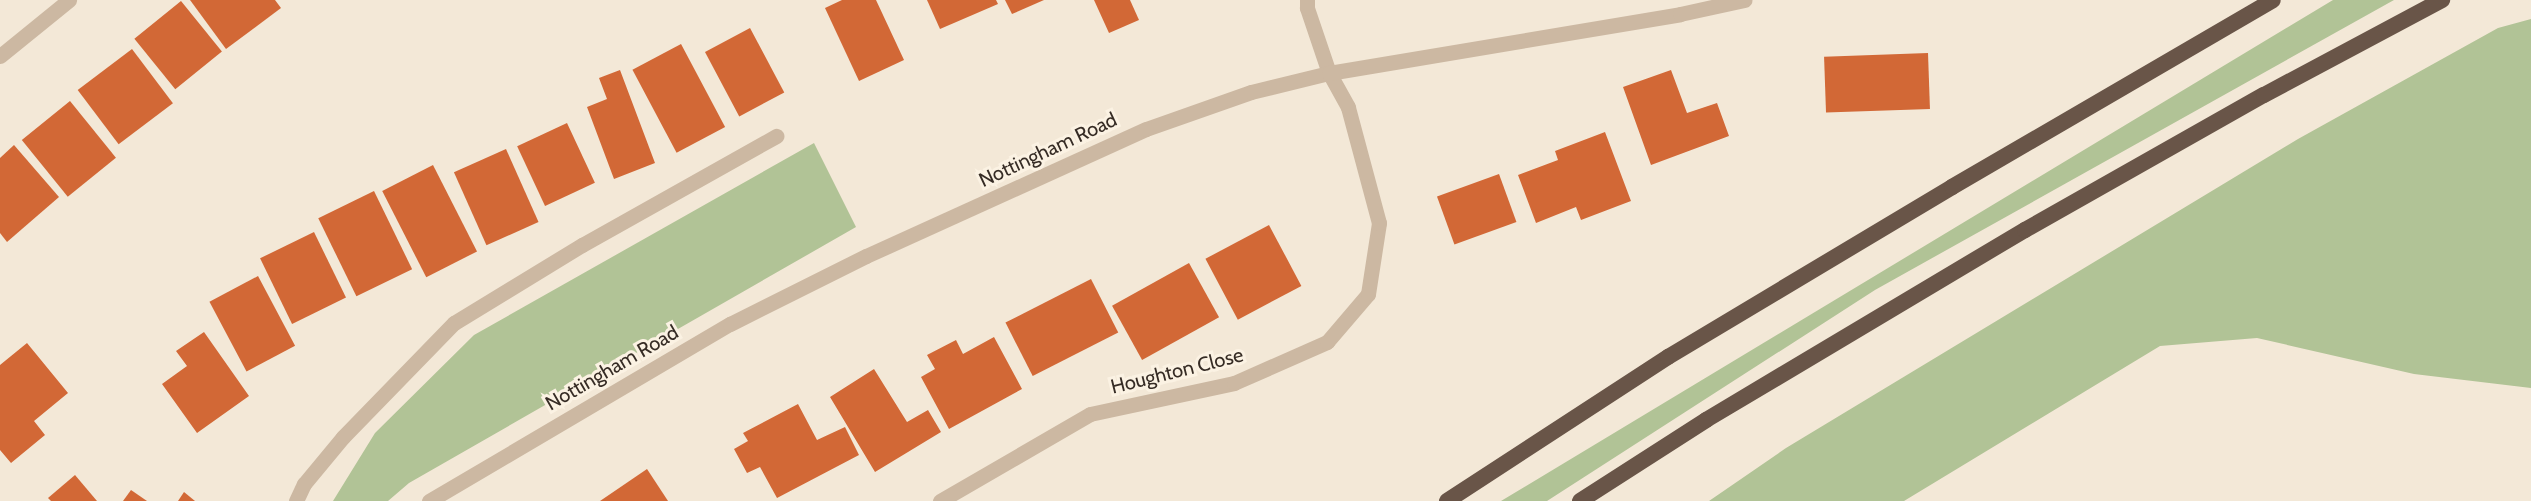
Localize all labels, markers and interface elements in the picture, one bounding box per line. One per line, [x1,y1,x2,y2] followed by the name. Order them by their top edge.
[975,108,1121,192] street label: Nottingham Road
[541,320,683,416] street label: Nottingham Road
[1108,343,1246,399] street label: Houghton Close

